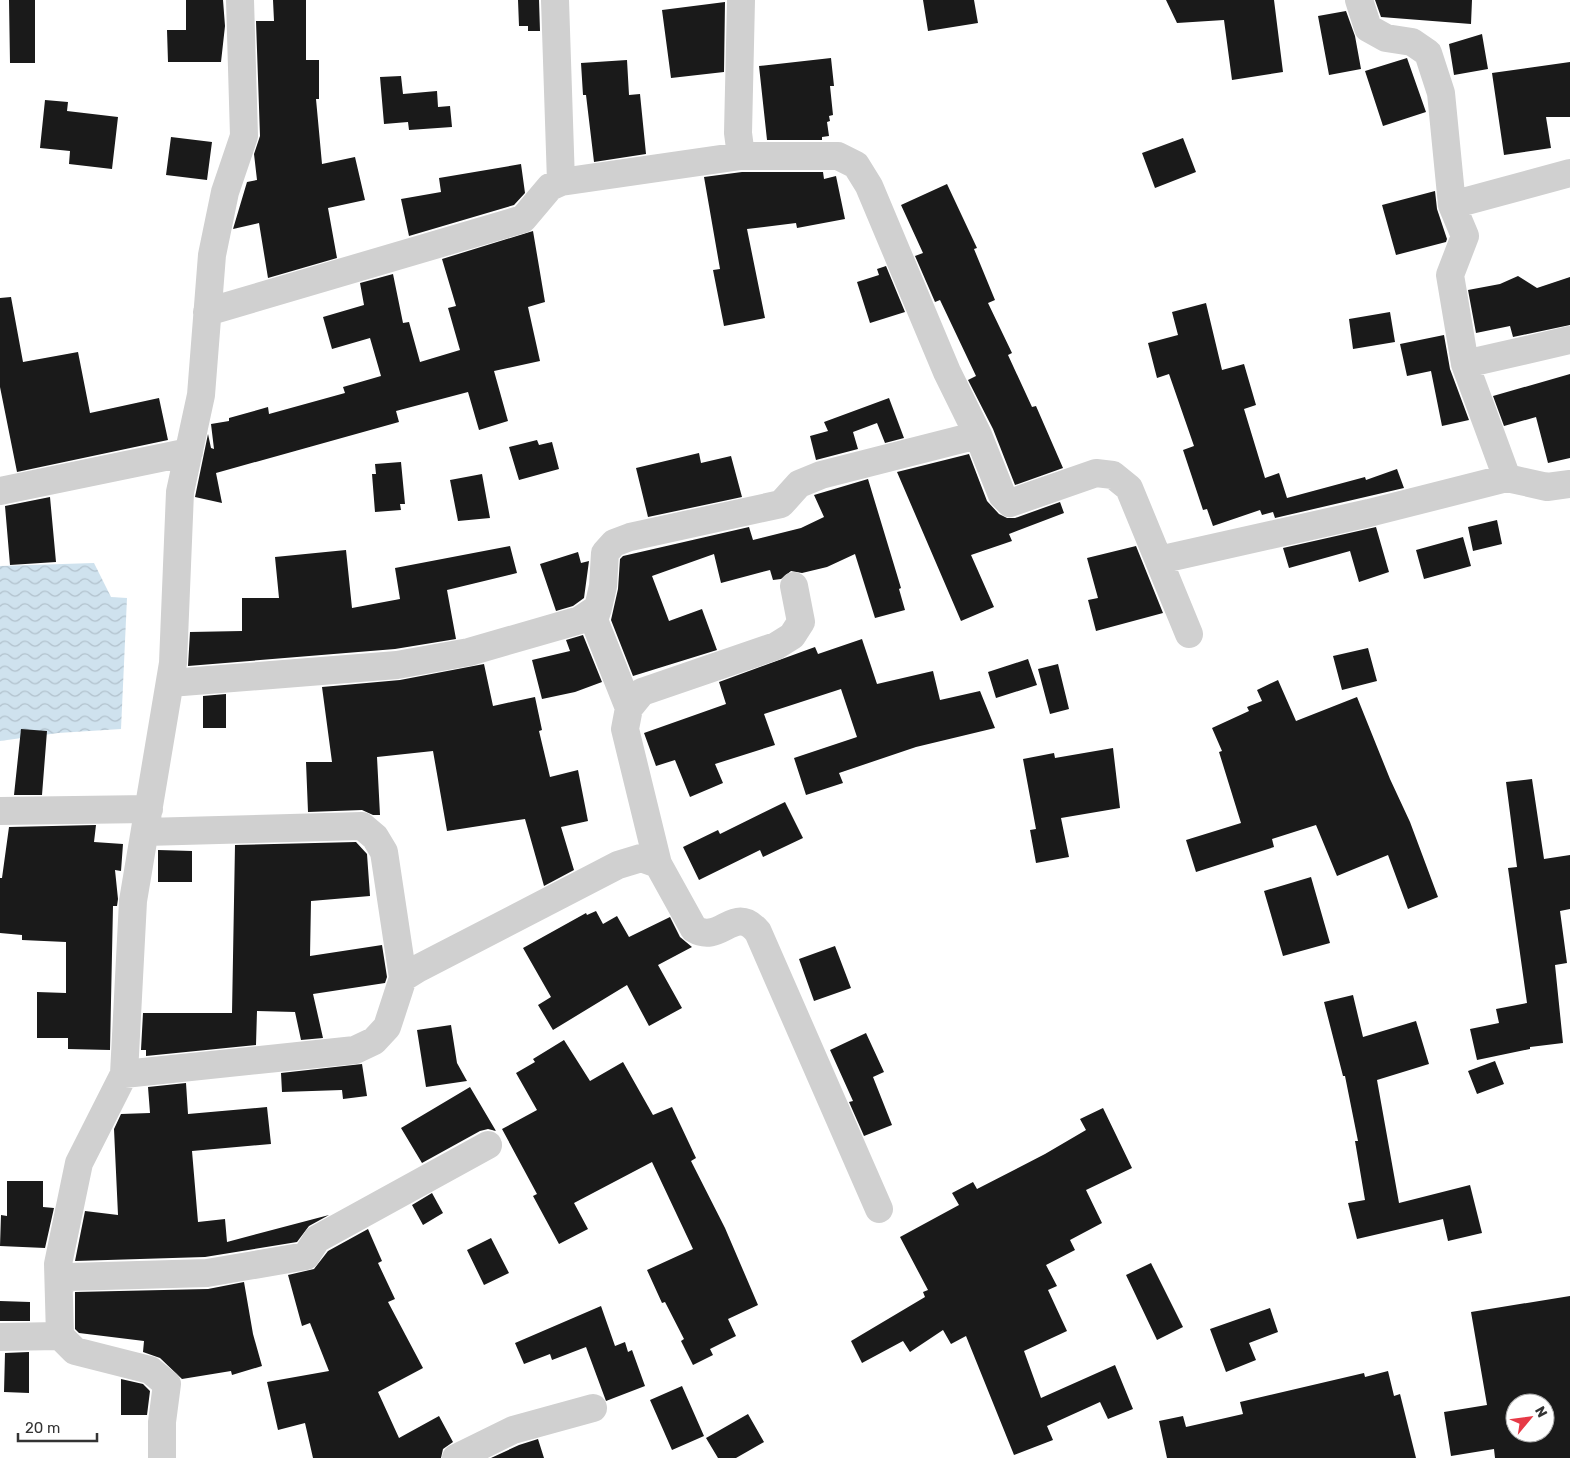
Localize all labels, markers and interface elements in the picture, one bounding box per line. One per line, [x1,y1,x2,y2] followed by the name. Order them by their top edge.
[1505,1393,1555,1443] north arrow
[1531,1403,1551,1420] text: N
[18,1410,96,1442] scale bar
[25,1419,60,1437] text: 20 m

